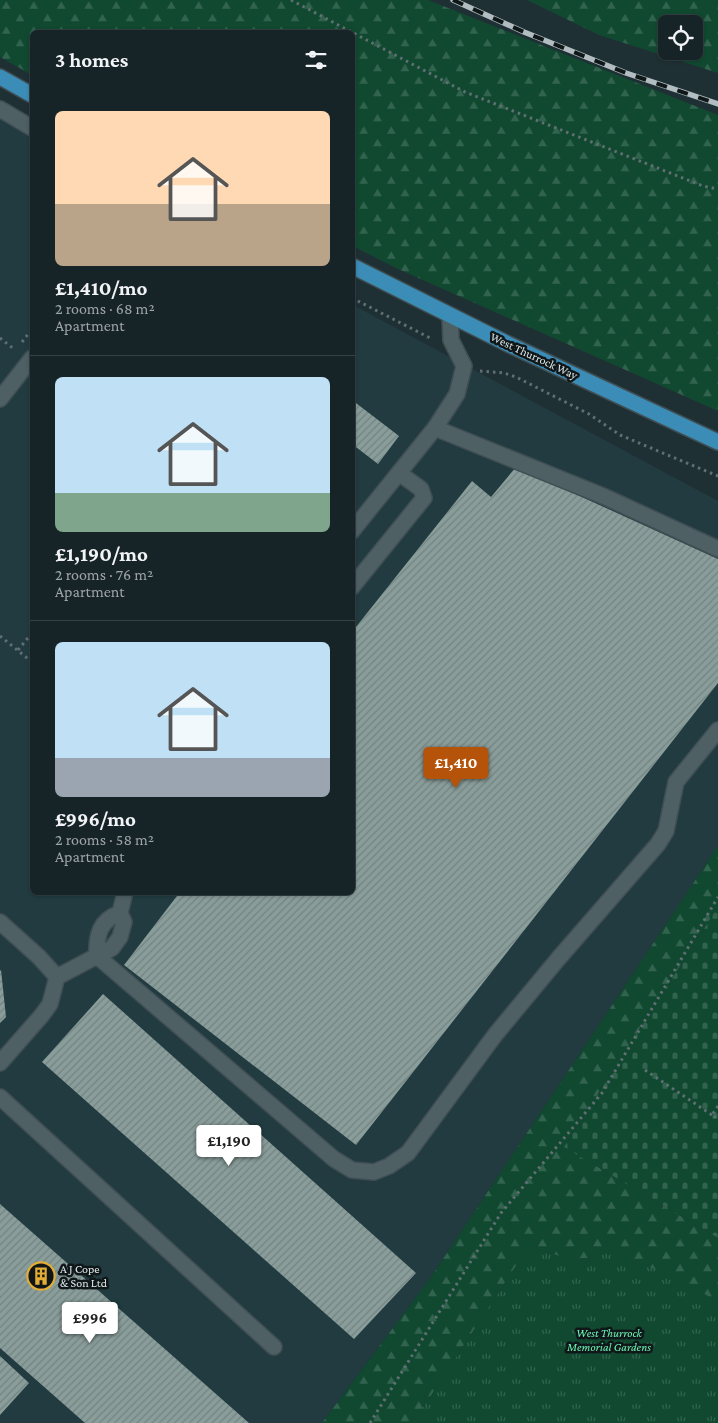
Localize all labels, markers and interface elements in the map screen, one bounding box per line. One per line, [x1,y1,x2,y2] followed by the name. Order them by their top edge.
[658,15,703,60] map controls
[658,15,703,60] button: locate
[302,46,330,74] icon: filters
[55,48,128,72] text: 3 homes
[148,144,238,234] icon: home
[55,276,148,300] text: £1,410/mo
[55,300,155,317] text: 2 rooms · 68 m²
[55,317,125,334] text: Apartment
[488,330,580,383] street label: West Thurrock Way
[148,409,238,499] icon: home
[55,542,148,566] text: £1,190/mo
[55,566,153,583] text: 2 rooms · 76 m²
[55,583,125,600] text: Apartment
[148,674,238,764] icon: home
[415,746,497,789] pin: £1,410
[434,754,478,771] text: £1,410
[55,807,136,831] text: £996/mo
[55,831,154,848] text: 2 rooms · 58 m²
[55,848,125,865] text: Apartment
[188,1124,270,1167] pin: £1,190
[207,1132,251,1149] text: £1,190
[26,1261,56,1291] building icon: A J Cope & Son Ltd
[60,1262,108,1290] place label: A J Cope & Son Ltd
[60,1302,120,1344] pin: £996
[73,1309,107,1326] text: £996
[566,1326,651,1354] park label: West Thurrock Memorial Gardens

